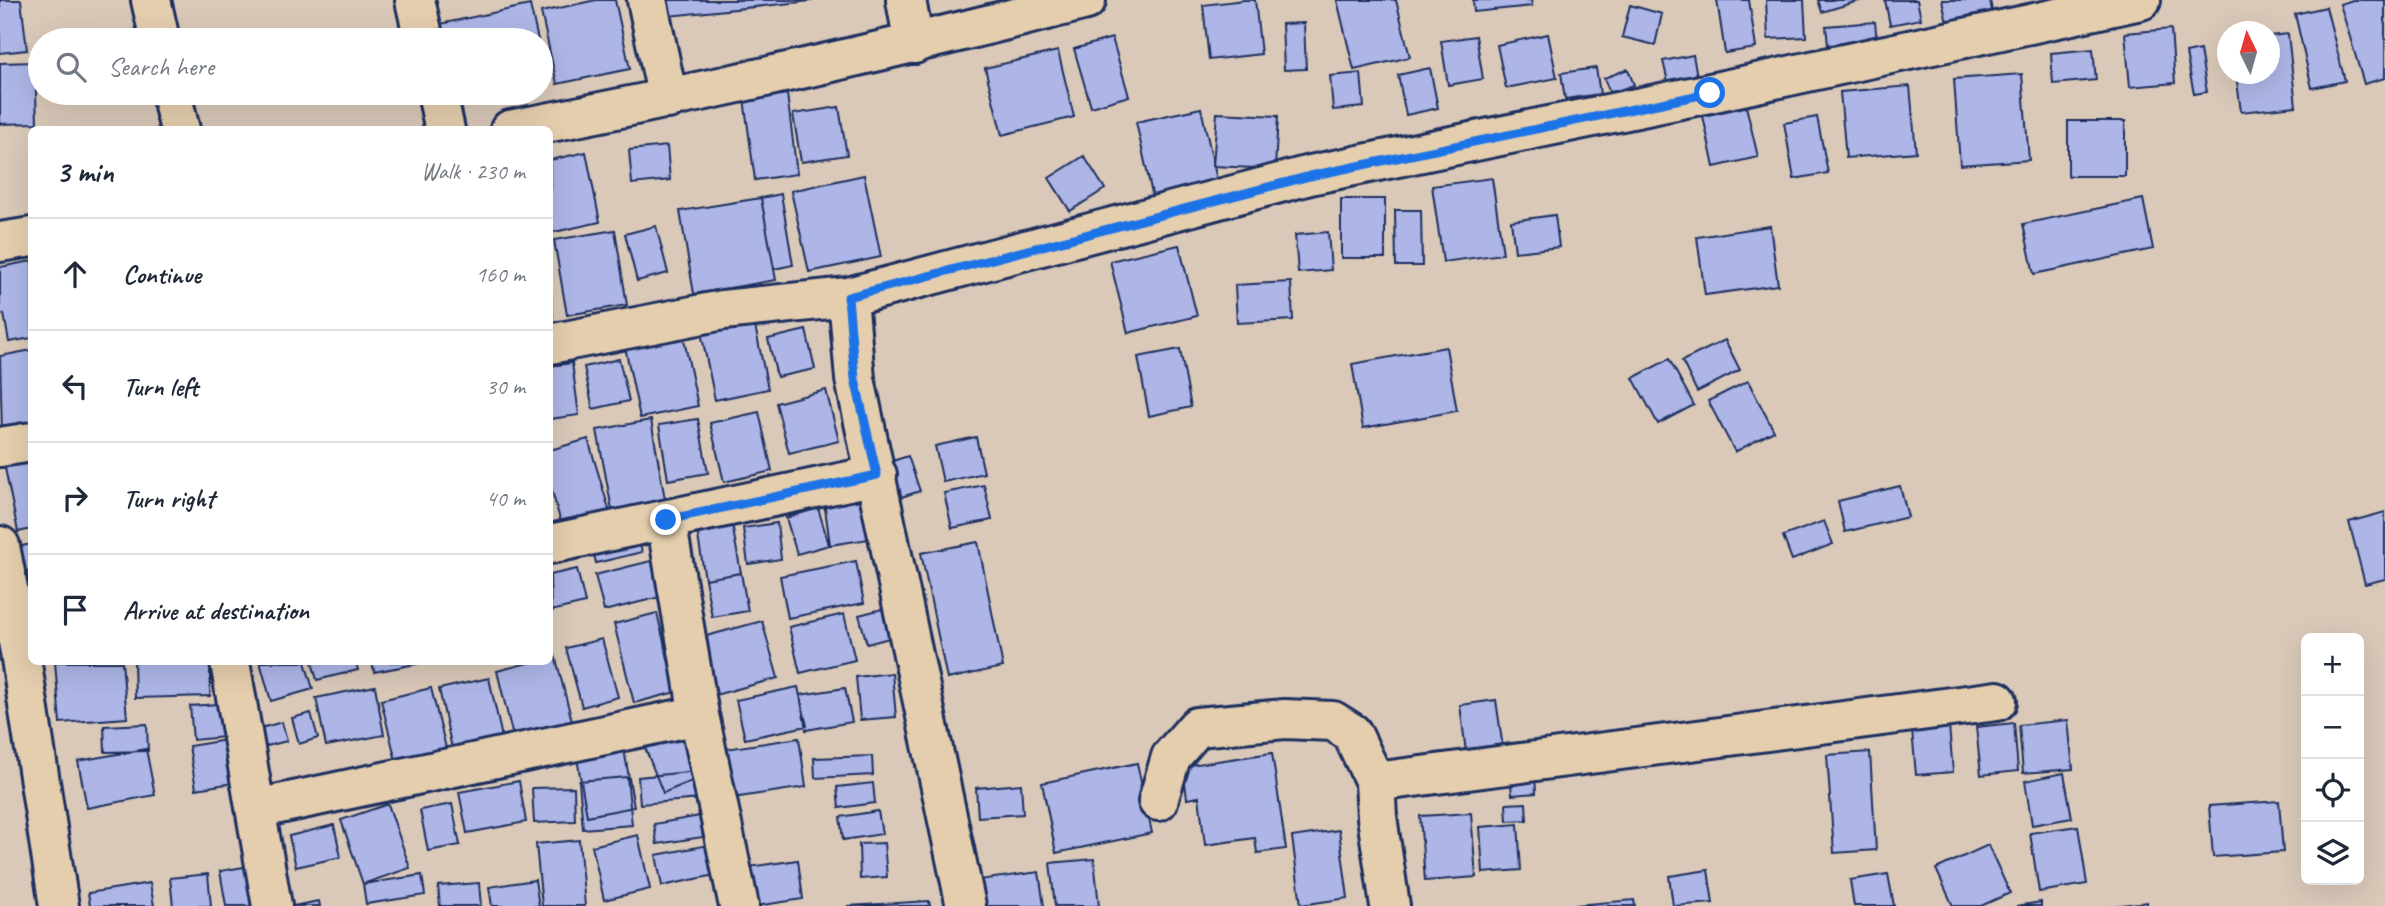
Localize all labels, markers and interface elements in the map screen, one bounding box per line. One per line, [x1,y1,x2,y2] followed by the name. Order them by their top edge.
[2217,21,2280,84] north arrow
[28,28,553,105] search box
[52,48,90,86] icon: search
[108,50,214,83] text: Search here
[1694,77,1725,108] route start
[56,153,113,191] text: 3 min
[421,157,525,186] text: Walk · 230 m
[56,255,94,293] icon: ahead
[123,258,201,291] text: Continue
[476,260,525,289] text: 160 m
[56,367,94,405] icon: left
[123,370,198,403] text: Turn left
[486,372,525,401] text: 30 m
[56,479,94,517] icon: right
[123,482,214,515] text: Turn right
[486,484,525,513] text: 40 m
[650,504,681,535] route end
[56,591,94,629] icon: arrive
[123,594,309,627] text: Arrive at destination
[2301,633,2364,885] map controls
[2301,633,2364,696] button: +
[2301,696,2364,759] button: −
[2301,759,2364,822] button: locate
[2301,822,2364,885] button: layers

